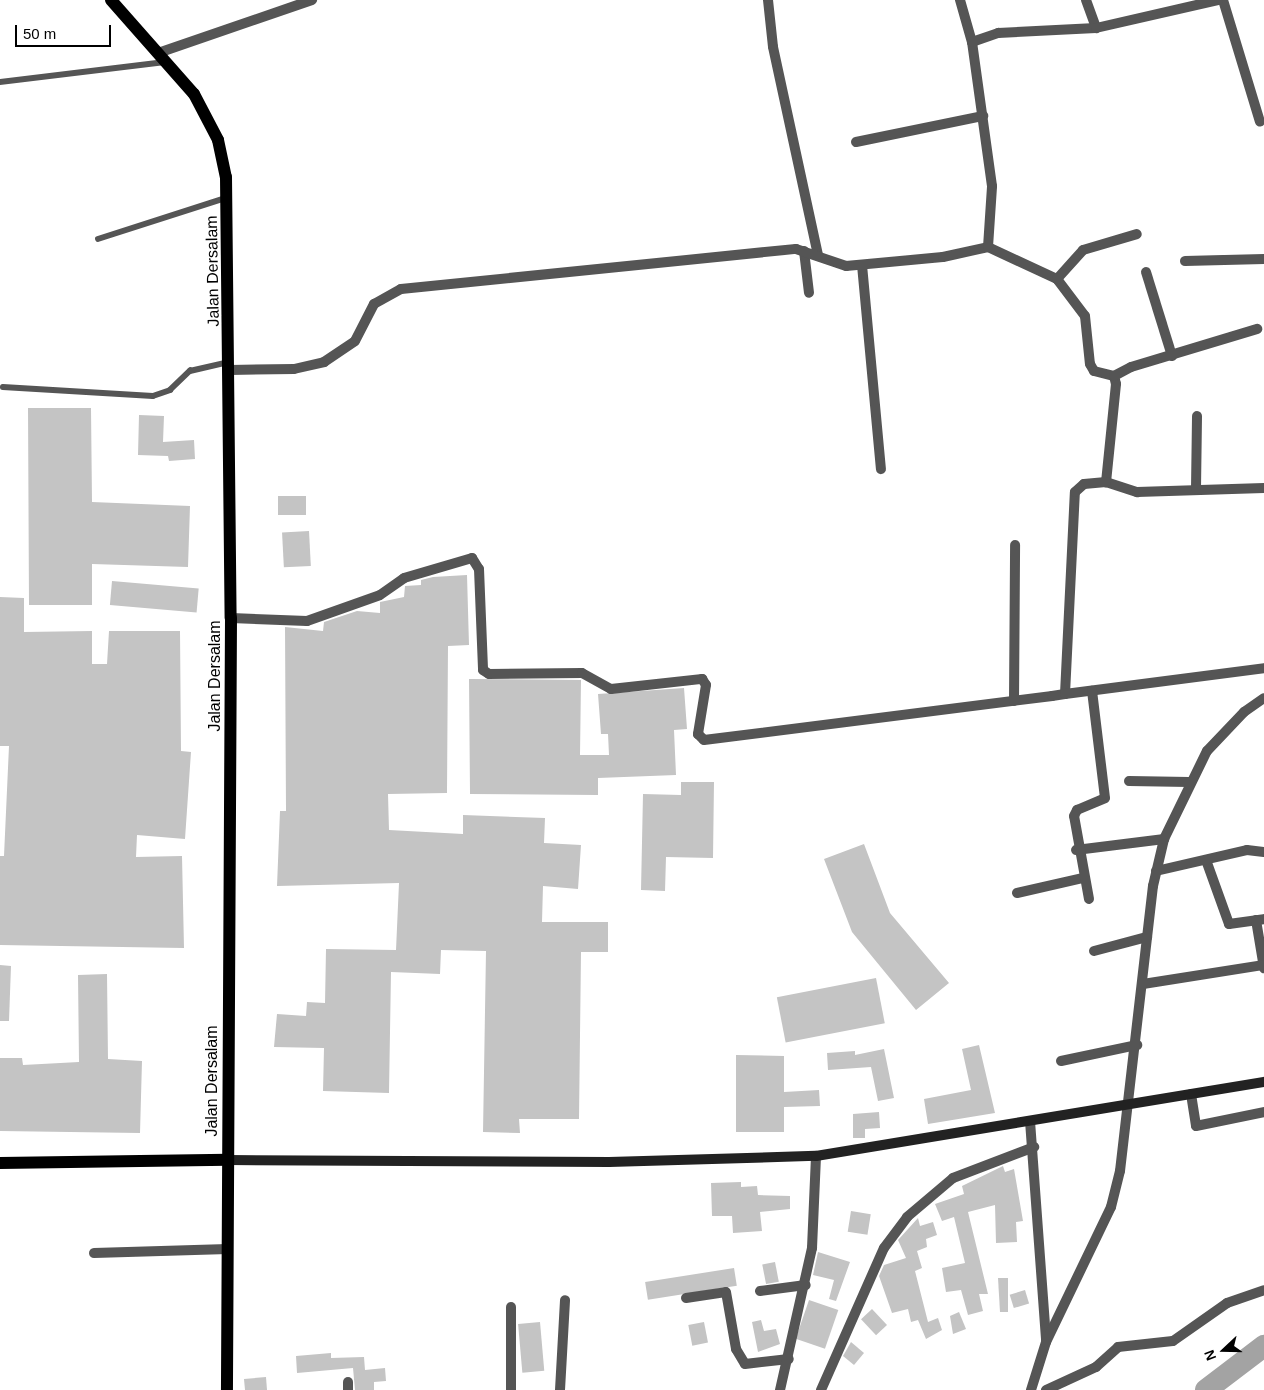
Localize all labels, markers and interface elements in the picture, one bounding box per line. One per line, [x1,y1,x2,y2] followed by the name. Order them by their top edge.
[18,15,114,47] scale bar
[23,25,56,42] text: 50 m
[202,215,224,327] street label: Jalan Dersalam
[205,620,225,732] street label: Jalan Dersalam
[202,1025,222,1137] street label: Jalan Dersalam
[1199,1325,1249,1375] north arrow
[1201,1348,1219,1363] text: N

